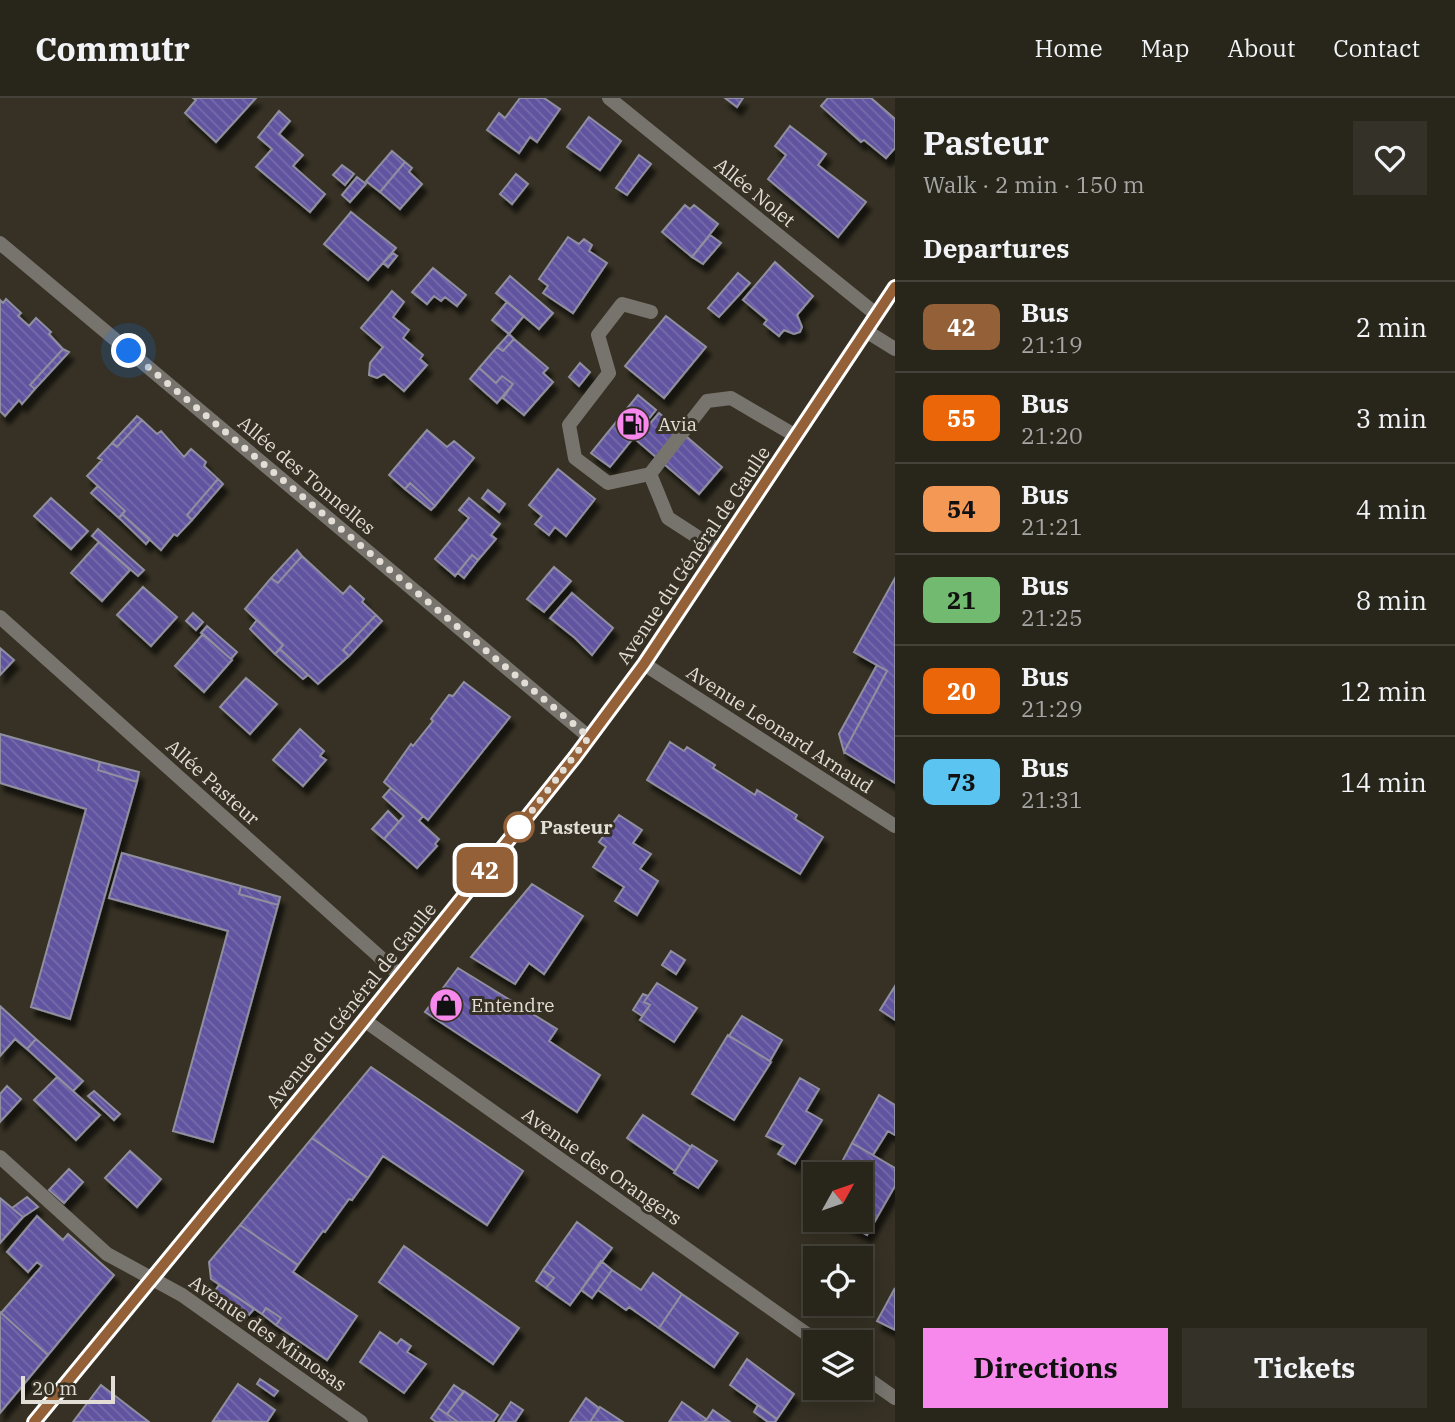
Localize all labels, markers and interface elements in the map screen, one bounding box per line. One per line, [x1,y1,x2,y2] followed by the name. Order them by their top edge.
[35,27,190,70] text: Commutr
[1035,32,1103,64] text: Home
[1141,32,1189,64] text: Map
[1227,32,1295,64] text: About
[1333,32,1420,64] text: Contact
[923,121,1049,164] text: Pasteur
[1353,121,1427,195] button: heart
[710,152,800,232] street label: Allée Nolet
[923,169,1145,199] text: Walk · 2 min · 150 m
[923,231,1069,265] text: Departures
[1021,295,1069,329] text: Bus
[1356,310,1427,344] text: 2 min
[947,311,976,343] text: 42
[1021,329,1083,359] text: 21:19
[111,333,146,368] your location
[1021,386,1069,420] text: Bus
[1356,401,1427,435] text: 3 min
[947,402,976,434] text: 55
[614,405,652,443] fuel station icon: Avia
[233,411,381,539] street label: Allée des Tonnelles
[658,412,697,436] place label: Avia
[1021,420,1083,450] text: 21:20
[611,441,775,669] street label: Avenue du Général de Gaulle
[1021,477,1069,511] text: Bus
[1356,492,1427,526] text: 4 min
[947,493,976,525] text: 54
[1021,511,1083,541] text: 21:21
[1021,568,1069,602] text: Bus
[1356,583,1427,617] text: 8 min
[947,584,976,616] text: 21
[1021,602,1083,632] text: 21:25
[1021,659,1069,693] text: Bus
[682,660,878,798] street label: Avenue Leonard Arnaud
[1340,674,1427,708] text: 12 min
[947,675,976,707] text: 20
[1021,693,1083,723] text: 21:29
[161,734,265,831] street label: Allée Pasteur
[1021,750,1069,784] text: Bus
[1340,765,1427,799] text: 14 min
[947,766,976,798] text: 73
[1021,784,1083,814] text: 21:31
[504,812,534,842] marker: Pasteur
[540,815,613,839] place label: Pasteur
[454,847,516,893] line badge: 42
[471,854,499,886] text: 42
[261,897,441,1113] street label: Avenue du Général de Gaulle
[427,986,465,1024] shop icon: Entendre
[471,993,555,1017] place label: Entendre
[518,1102,686,1230] street label: Avenue des Orangers
[803,1162,873,1232] north arrow
[803,1162,873,1400] map controls
[803,1246,873,1316] button: locate
[185,1270,351,1396] street label: Avenue des Mimosas
[923,1328,1168,1408] button: Directions
[1182,1328,1427,1408] button: Tickets
[803,1330,873,1400] button: layers
[21,1373,116,1405] scale bar
[32,1376,77,1400] text: 20 m

